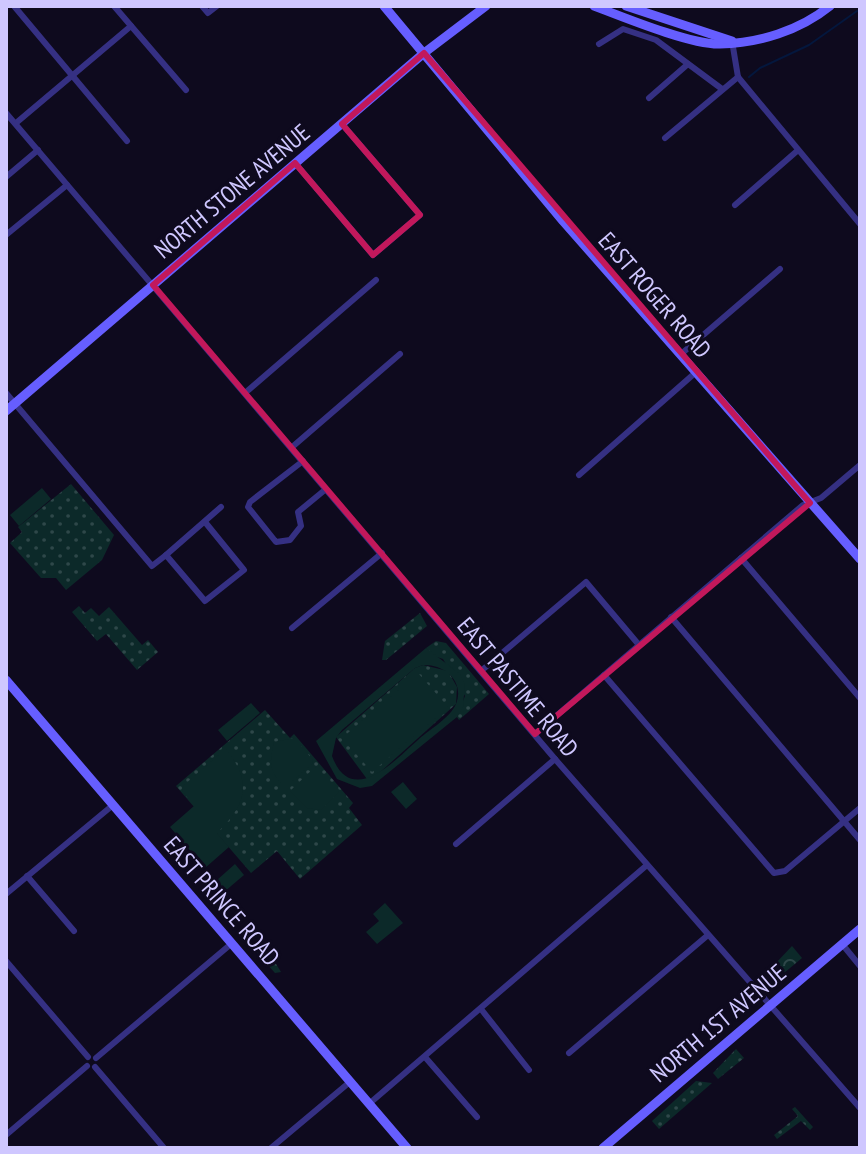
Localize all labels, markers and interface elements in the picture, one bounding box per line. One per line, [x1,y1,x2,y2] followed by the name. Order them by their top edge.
[148,117,316,265] street label: NORTH STONE AVENUE
[592,226,718,364] street label: EAST ROGER ROAD
[451,611,585,763] street label: EAST PASTIME ROAD
[157,830,287,972] street label: EAST PRINCE ROAD
[644,957,792,1089] street label: NORTH 1ST AVENUE

